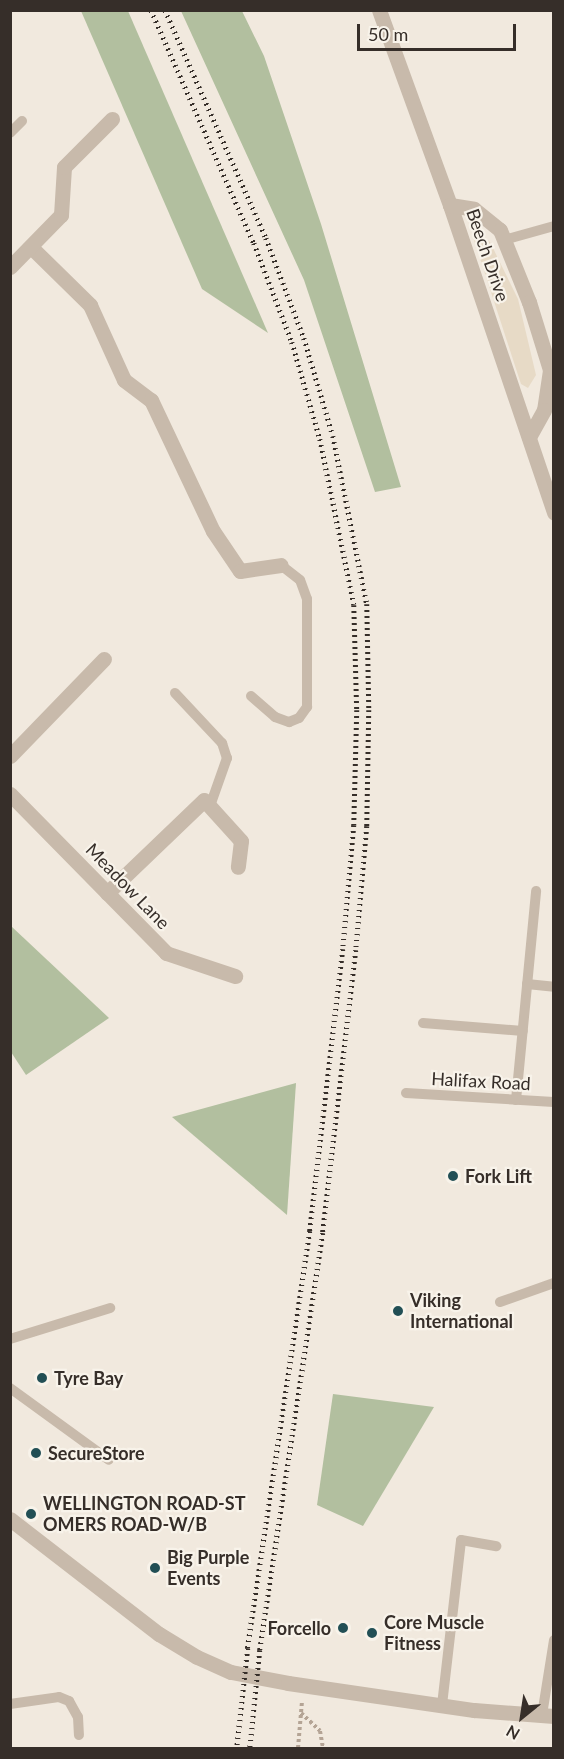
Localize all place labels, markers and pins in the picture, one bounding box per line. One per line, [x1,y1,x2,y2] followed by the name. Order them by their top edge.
[465,1165,532,1187] place label: Fork Lift
[446,1169,460,1183] marker: Fork Lift
[410,1290,513,1332] place label: Viking International
[391,1304,405,1318] marker: Viking International
[54,1367,123,1389] place label: Tyre Bay
[35,1371,49,1385] marker: Tyre Bay
[48,1442,145,1464] place label: SecureStore
[29,1446,43,1460] marker: SecureStore
[43,1493,245,1536] place label: WELLINGTON ROAD-ST OMERS ROAD-W/B
[24,1507,38,1521] marker: WELLINGTON ROAD-ST OMERS ROAD-W/B
[167,1547,249,1590] place label: Big Purple Events
[148,1561,162,1575] marker: Big Purple Events
[384,1612,484,1654] place label: Core Muscle Fitness
[267,1617,331,1639] place label: Forcello
[336,1621,350,1635] marker: Forcello
[365,1626,379,1640] marker: Core Muscle Fitness

